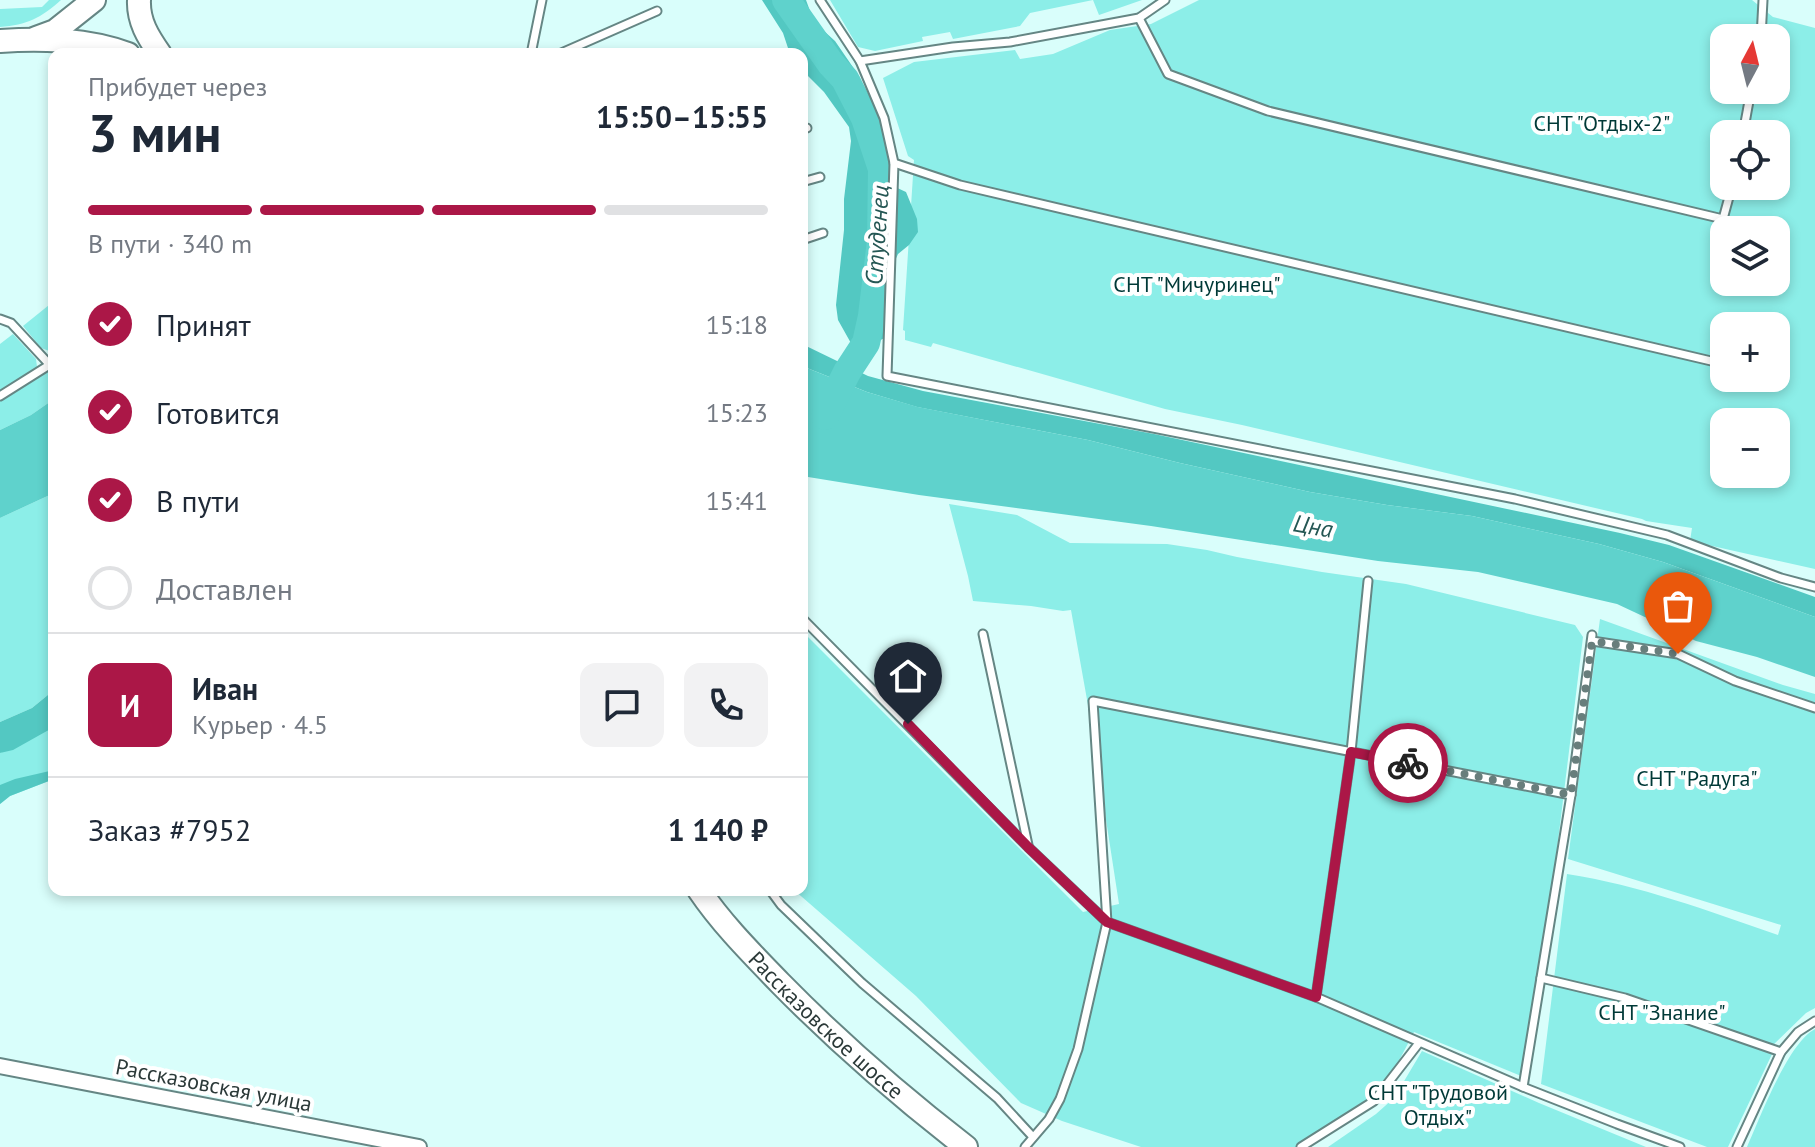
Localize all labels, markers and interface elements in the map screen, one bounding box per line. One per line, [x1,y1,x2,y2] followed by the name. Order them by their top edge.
[1710,24,1790,104] north arrow
[1710,24,1790,488] map controls
[88,70,267,103] text: Прибудет через
[596,97,768,136] text: 15:50–15:55
[88,99,222,166] text: 3 мин
[1534,109,1670,137] park label: СНТ "Отдых-2"
[1710,120,1790,200] button: locate
[858,184,896,286] water label: Студенец
[1710,216,1790,296] button: layers
[88,227,252,260] text: В пути · 340 m
[1113,270,1281,298] park label: СНТ "Мичуринец"
[88,302,132,346] icon: check
[156,305,251,344] text: Принят
[706,308,768,341] text: 15:18
[1710,312,1790,392] button: +
[88,390,132,434] icon: check
[156,393,280,432] text: Готовится
[706,396,768,429] text: 15:23
[1710,408,1790,488] button: −
[88,478,132,522] icon: check
[156,481,240,520] text: В пути
[706,484,768,517] text: 15:41
[1291,507,1336,545] water label: Цна
[156,569,293,608] text: Доставлен
[1644,572,1712,654] pin
[1656,584,1700,628] icon: bag
[874,642,942,724] pin
[886,654,930,698] icon: home
[580,663,664,747] button: chat
[684,663,768,747] button: phone
[192,669,258,708] text: Иван
[120,686,140,725] text: И
[192,708,328,741] text: Курьер · 4.5
[1368,723,1448,803] courier
[1386,741,1430,785] icon: bike
[1636,764,1758,792] park label: СНТ "Радуга"
[88,810,251,849] text: Заказ #7952
[668,810,768,849] text: 1 140 ₽
[743,945,909,1105] street label: Рассказовское шоссе
[1598,998,1726,1026] park label: СНТ "Знание"
[113,1052,315,1118] street label: Рассказовская улица
[1368,1078,1508,1131] park label: СНТ "Трудовой Отдых"

